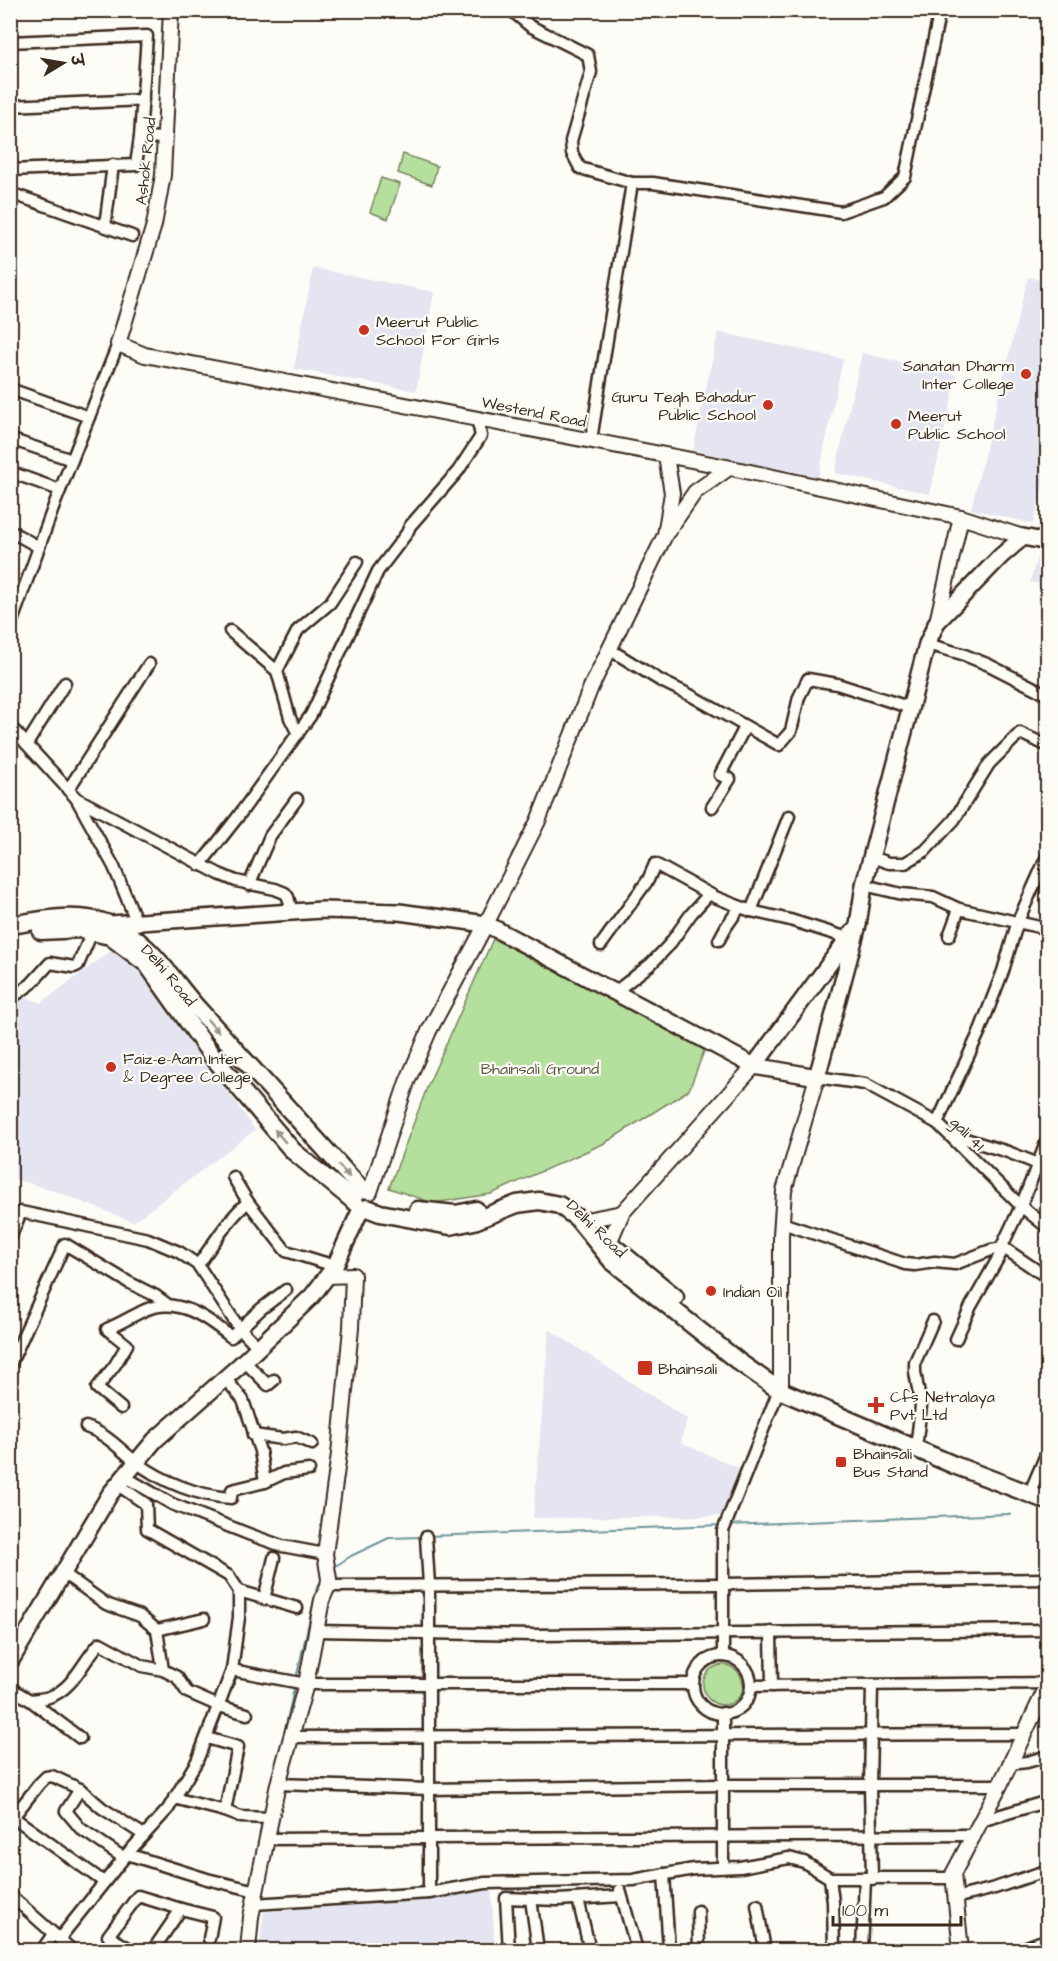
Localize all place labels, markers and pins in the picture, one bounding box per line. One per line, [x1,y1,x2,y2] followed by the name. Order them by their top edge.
[376,311,499,351] place label: Meerut Public School For Girls
[357,323,371,337] marker: Meerut Public School For Girls
[903,355,1015,396] place label: Sanatan Dharm Inter College
[1019,367,1033,381] marker: Sanatan Dharm Inter College
[612,386,756,426] place label: Guru Tegh Bahadur Public School
[761,398,775,412] marker: Guru Tegh Bahadur Public School
[908,405,1006,445] place label: Meerut Public School
[889,417,903,431] marker: Meerut Public School
[123,1048,251,1089] place label: Faiz-e-Aam Inter & Degree College
[104,1060,118,1074] marker: Faiz-e-Aam Inter & Degree College
[723,1281,782,1303] place label: Indian Oil
[704,1284,718,1298] marker: Indian Oil
[658,1358,718,1380] place label: Bhainsali
[636,1359,654,1377] marker: Bhainsali
[890,1386,995,1426] place label: Cfs Netralaya Pvt Ltd
[867,1396,885,1414] marker: Cfs Netralaya Pvt Ltd
[853,1443,928,1483] place label: Bhainsali Bus Stand
[834,1455,848,1469] marker: Bhainsali Bus Stand

